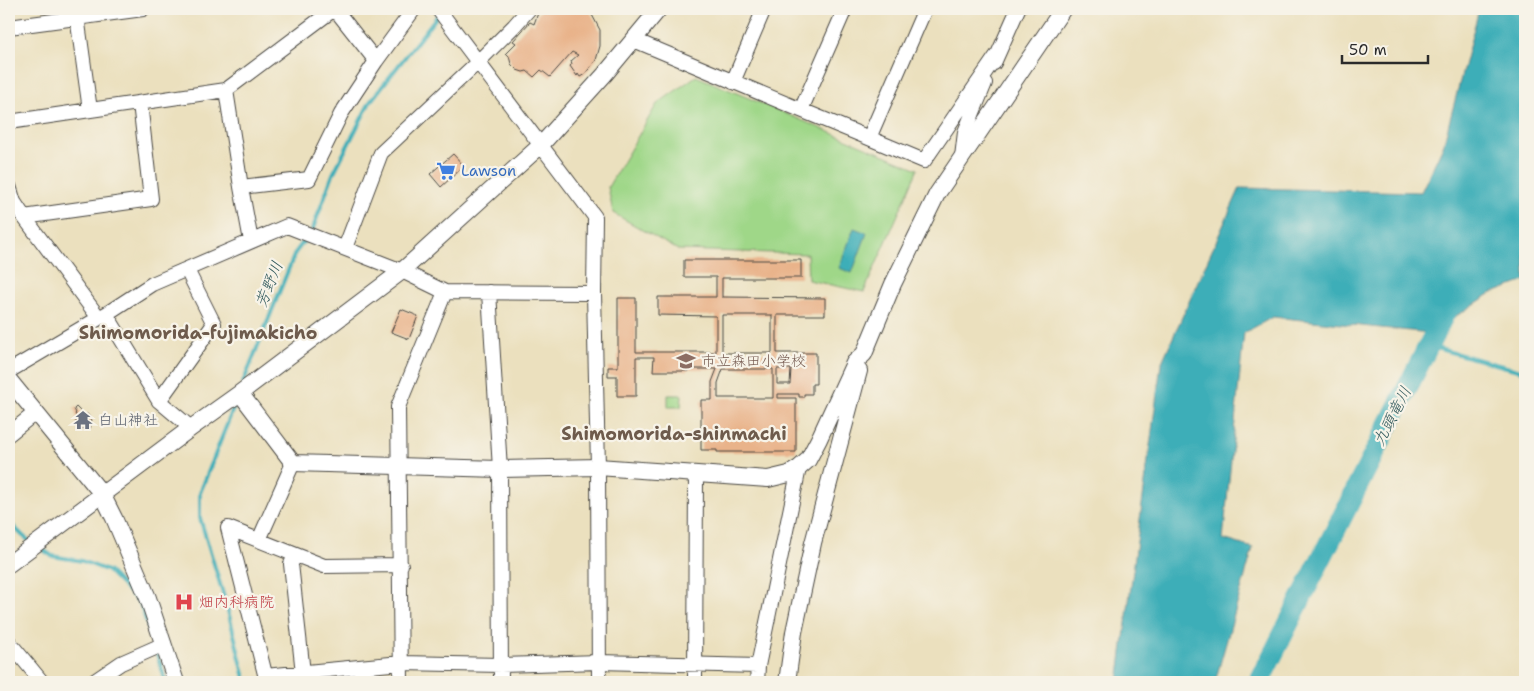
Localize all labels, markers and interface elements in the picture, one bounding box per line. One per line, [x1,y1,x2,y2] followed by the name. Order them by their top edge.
[1342,32,1428,64] scale bar
[1349,40,1387,60] text: 50 m
[435,160,457,182] supermarket icon: Lawson
[461,161,516,181] place label: Lawson
[250,258,288,310] water label: 芳野川
[79,321,317,345] district label: Shimomorida-fujimakicho
[675,350,697,372] school or university icon: 市立森田小学校
[701,351,806,371] place label: 市立森田小学校
[1368,383,1416,449] water label: 九頭竜川
[72,409,94,431] temple icon: 白山神社
[98,410,158,430] place label: 白山神社
[561,422,787,446] district label: Shimomorida-shinmachi
[173,591,195,613] hospital icon: 畑内科病院
[199,592,274,612] place label: 畑内科病院

